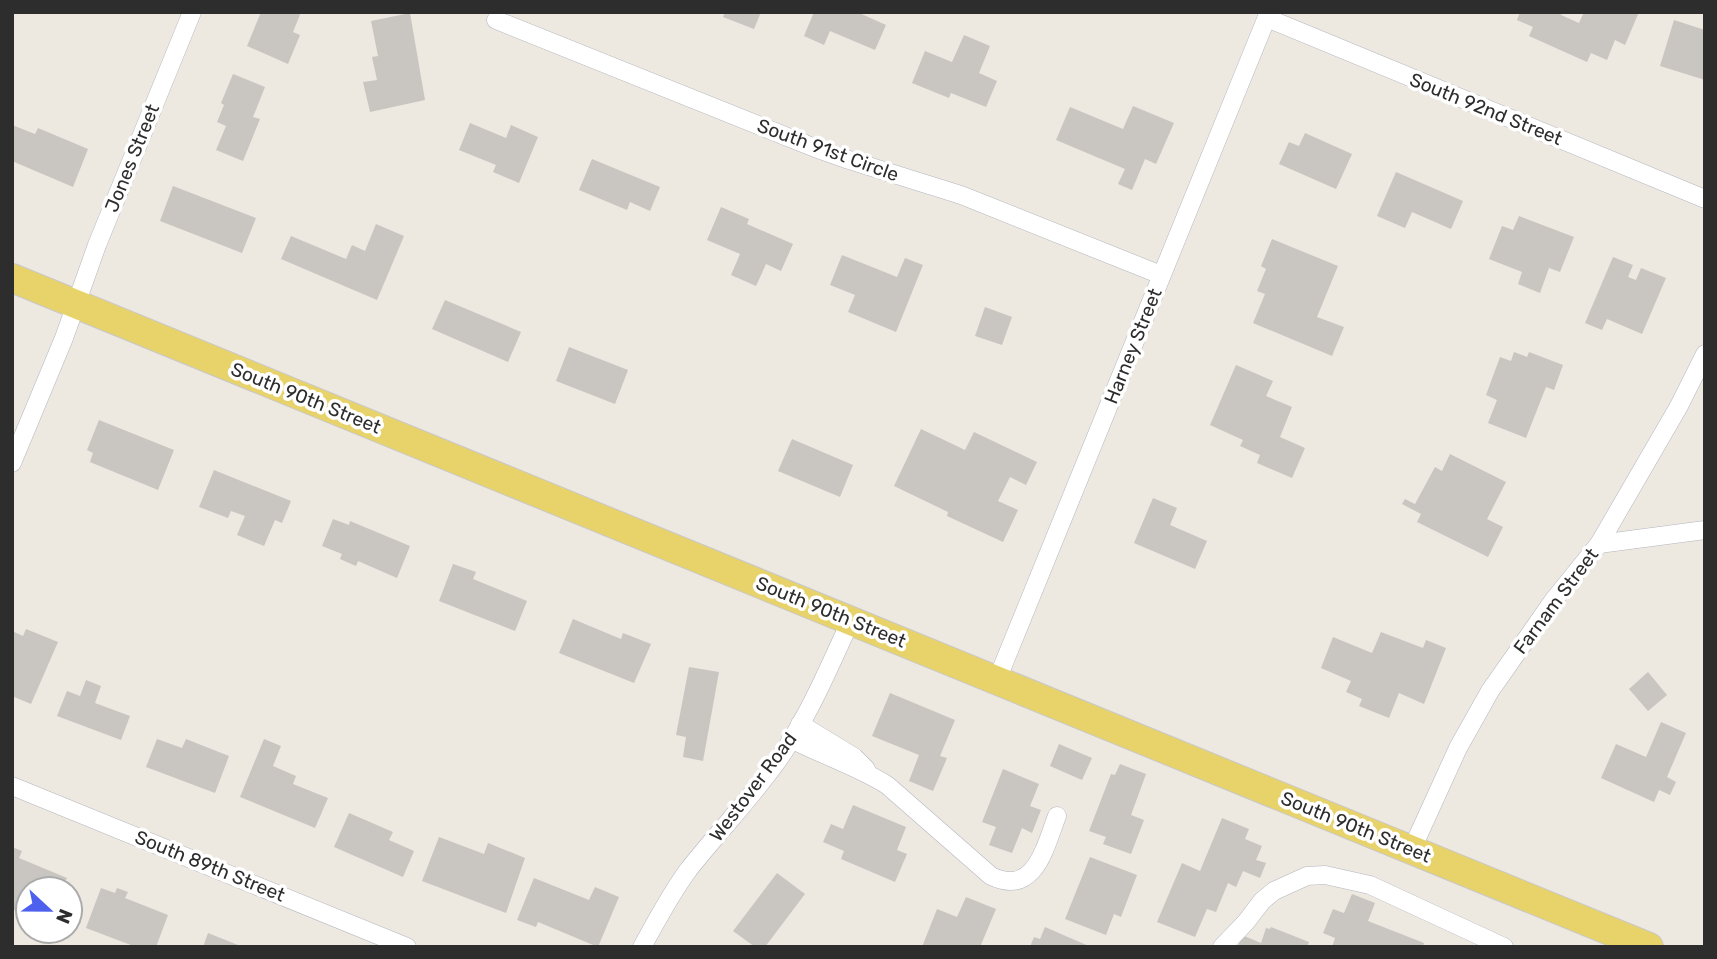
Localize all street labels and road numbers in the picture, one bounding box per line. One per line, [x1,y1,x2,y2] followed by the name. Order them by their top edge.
[1406,68,1566,150] street label: South 92nd Street
[100,100,164,215] street label: Jones Street
[754,114,902,186] street label: South 91st Circle
[1099,284,1167,407] street label: Harney Street
[228,357,385,439] street label: South 90th Street
[1509,543,1604,659] street label: Farnam Street
[753,571,910,653] street label: South 90th Street
[705,728,801,846] street label: Westover Road
[1278,786,1435,868] street label: South 90th Street
[132,825,289,907] street label: South 89th Street

